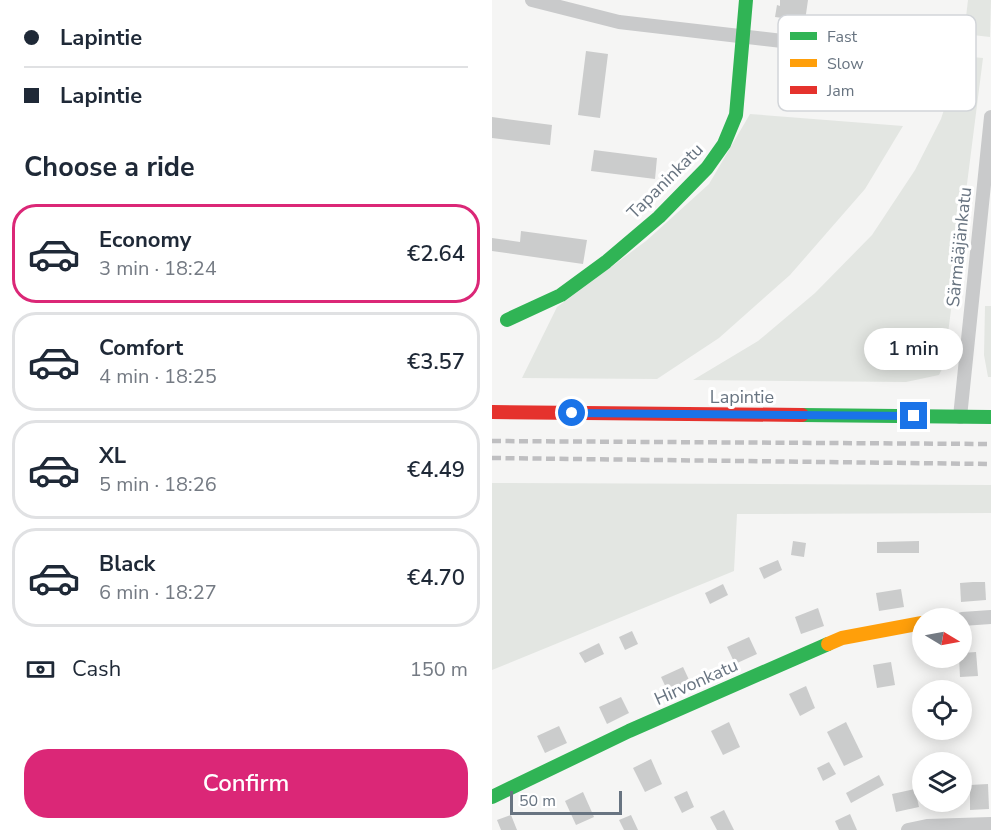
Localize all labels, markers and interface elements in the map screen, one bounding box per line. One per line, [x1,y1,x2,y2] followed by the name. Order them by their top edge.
[778,15,976,111] legend
[60,23,142,53] text: Lapintie
[827,26,858,48] text: Fast
[827,53,864,75] text: Slow
[826,80,854,102] text: Jam
[60,81,142,111] text: Lapintie
[622,138,708,224] street label: Tapaninkatu
[24,149,195,186] text: Choose a ride
[941,186,977,308] street label: Särmääjänkatu
[99,225,191,255] text: Economy
[27,227,81,281] icon: car
[407,239,465,269] text: €2.64
[99,255,217,282] text: 3 min · 18:24
[864,329,964,371] callout: 1 min
[99,333,183,363] text: Comfort
[27,335,81,389] icon: car
[888,335,939,362] text: 1 min
[407,347,465,377] text: €3.57
[99,363,217,390] text: 4 min · 18:25
[710,385,774,409] street label: Lapintie
[558,399,585,426] route start
[900,402,927,429] route end
[99,441,126,471] text: XL
[27,443,81,497] icon: car
[407,455,465,485] text: €4.49
[99,471,217,498] text: 5 min · 18:26
[99,549,155,579] text: Black
[27,551,81,605] icon: car
[407,563,465,593] text: €4.70
[99,579,217,606] text: 6 min · 18:27
[912,608,972,668] north arrow
[912,608,972,812] map controls
[24,653,57,686] icon: cash
[650,653,742,711] street label: Hirvonkatu
[72,654,121,684] text: Cash
[410,656,468,683] text: 150 m
[912,680,972,740] button: locate
[24,749,468,818] button: Confirm
[912,752,972,812] button: layers
[510,788,622,816] scale bar
[519,790,556,812] text: 50 m

